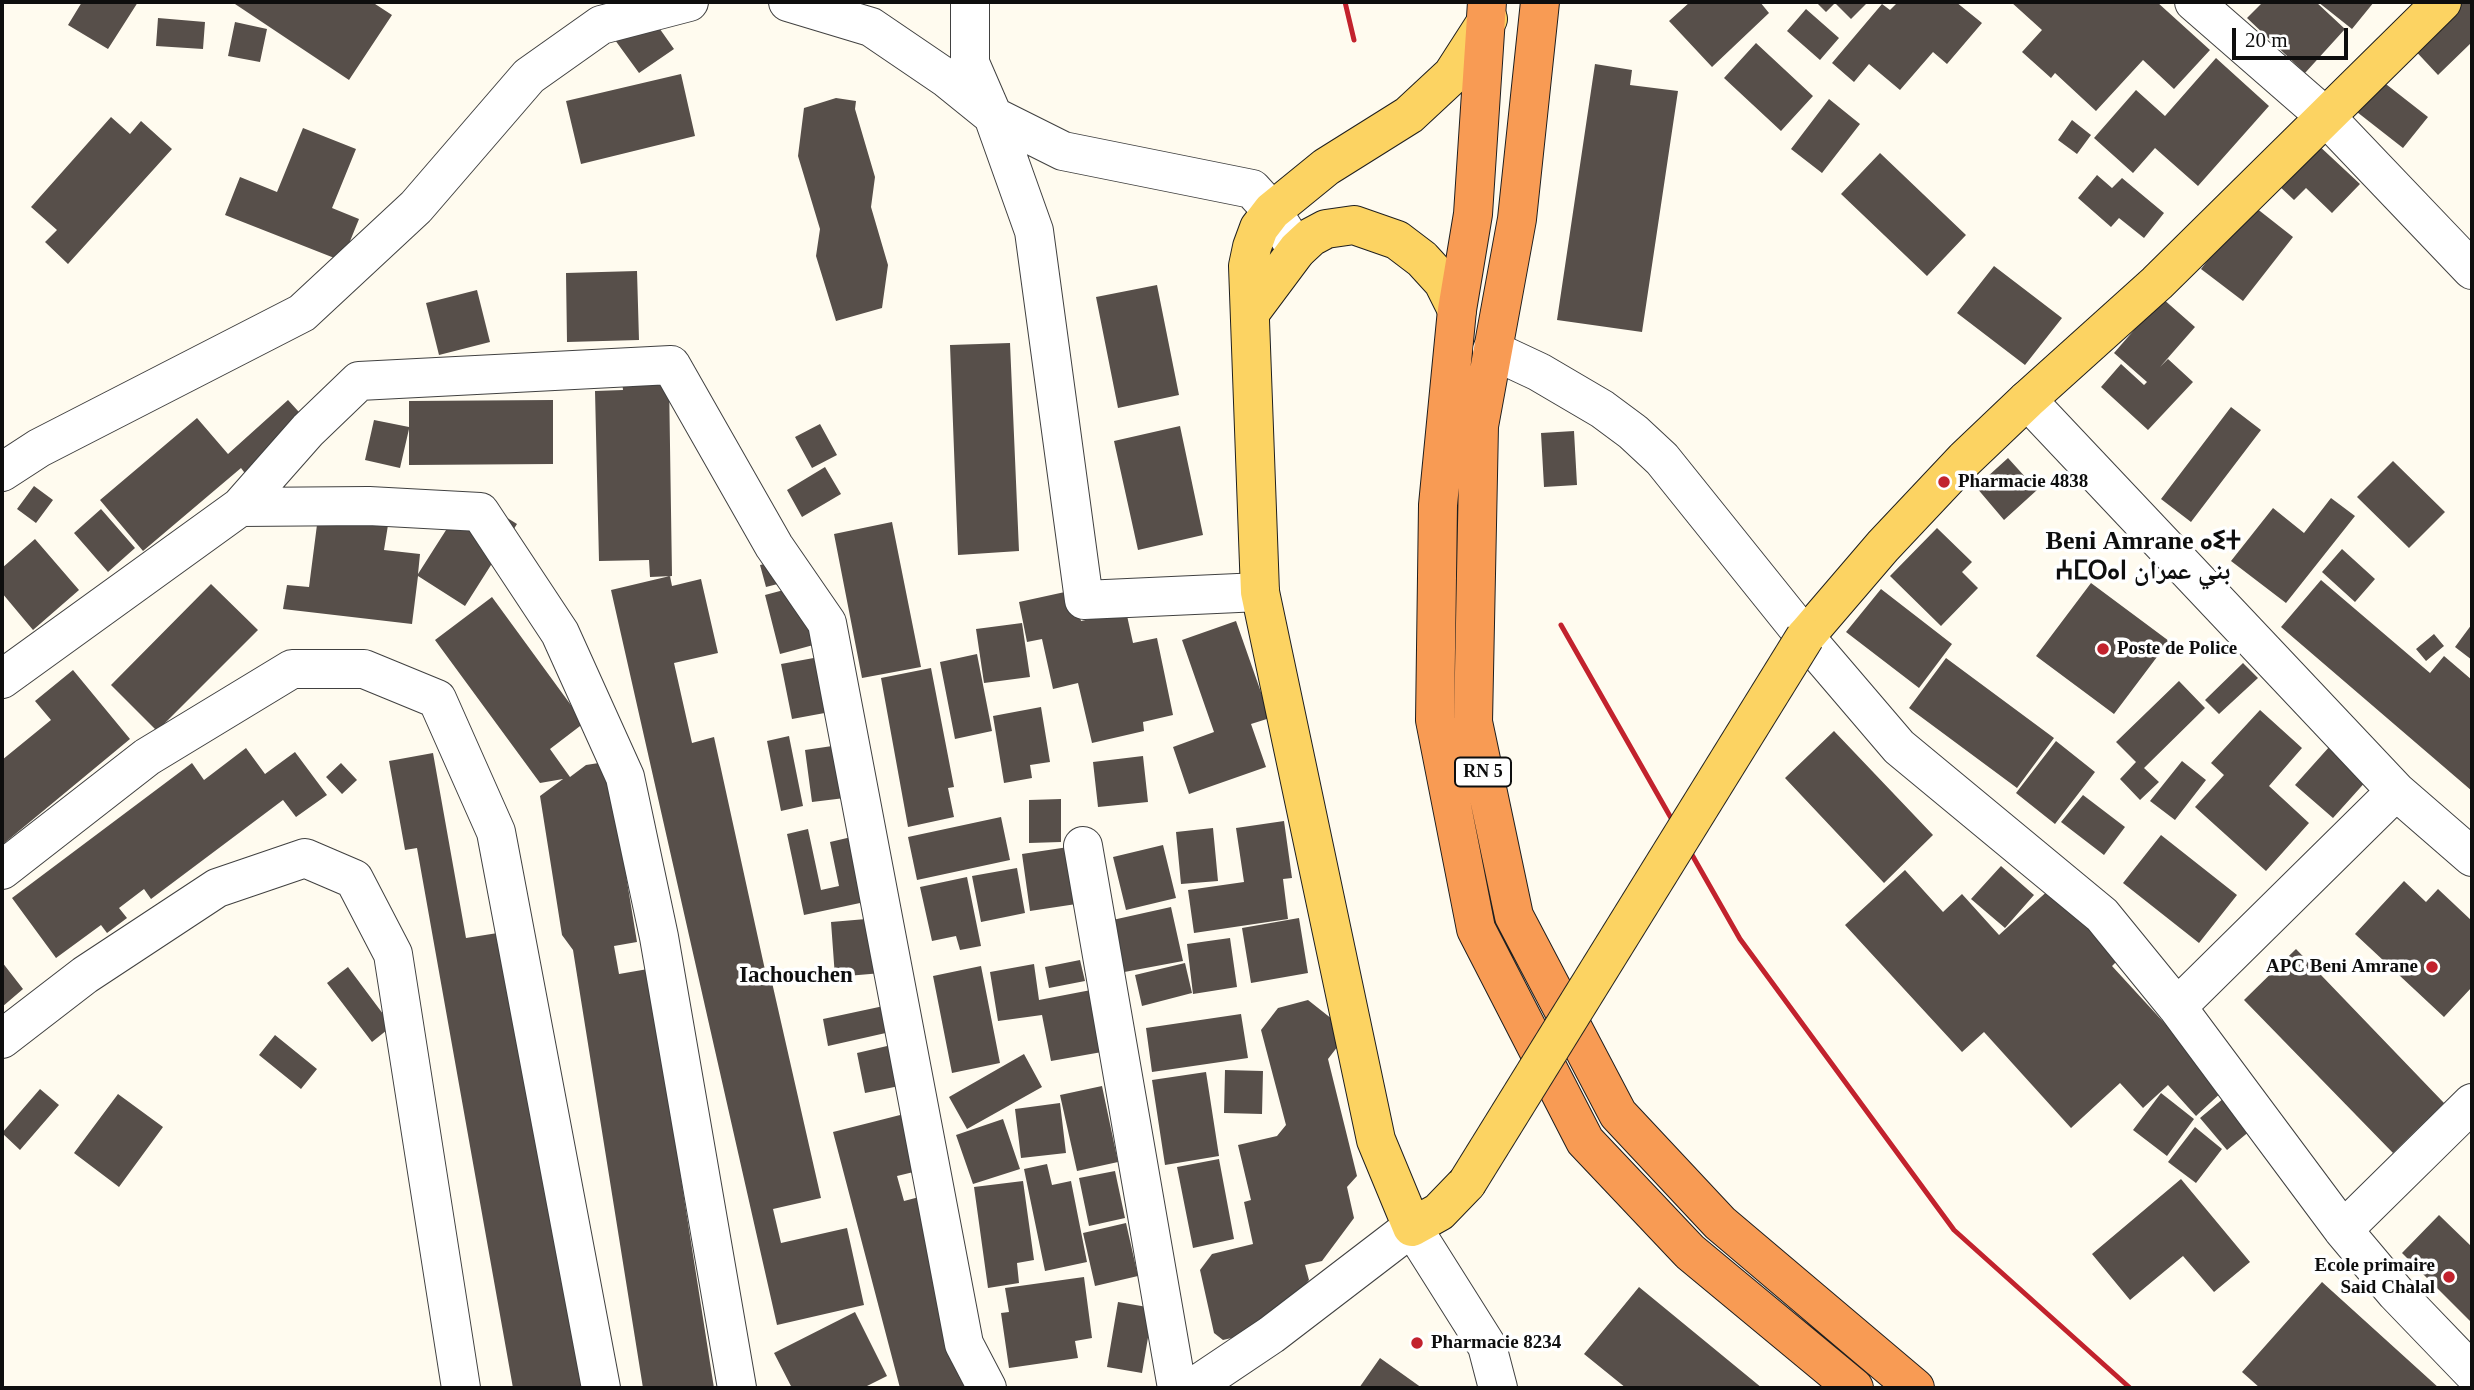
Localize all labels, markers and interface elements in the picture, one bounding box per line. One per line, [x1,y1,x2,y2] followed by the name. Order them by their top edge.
[2236,14,2352,58] scale bar
[2245,28,2288,52] text: 20 m
[1958,471,2088,493] place label: Pharmacie 4838
[1936,474,1952,490] marker: Pharmacie 4838
[2046,526,2240,588] district label: Beni Amrane ⴰⵉⵜ ⵄⵎⵔⴰⵏ بني عمران
[2117,638,2237,660] place label: Poste de Police
[2095,641,2111,657] marker: Poste de Police
[1455,758,1511,786] road number: RN 5
[2266,956,2418,978] place label: APC Beni Amrane
[2424,959,2440,975] marker: APC Beni Amrane
[739,962,853,990] district label: Iachouchen
[2315,1255,2435,1299] place label: Ecole primaire Said Chalal
[2441,1269,2457,1285] marker: Ecole primaire Said Chalal
[1431,1332,1561,1354] place label: Pharmacie 8234
[1409,1335,1425,1351] marker: Pharmacie 8234

